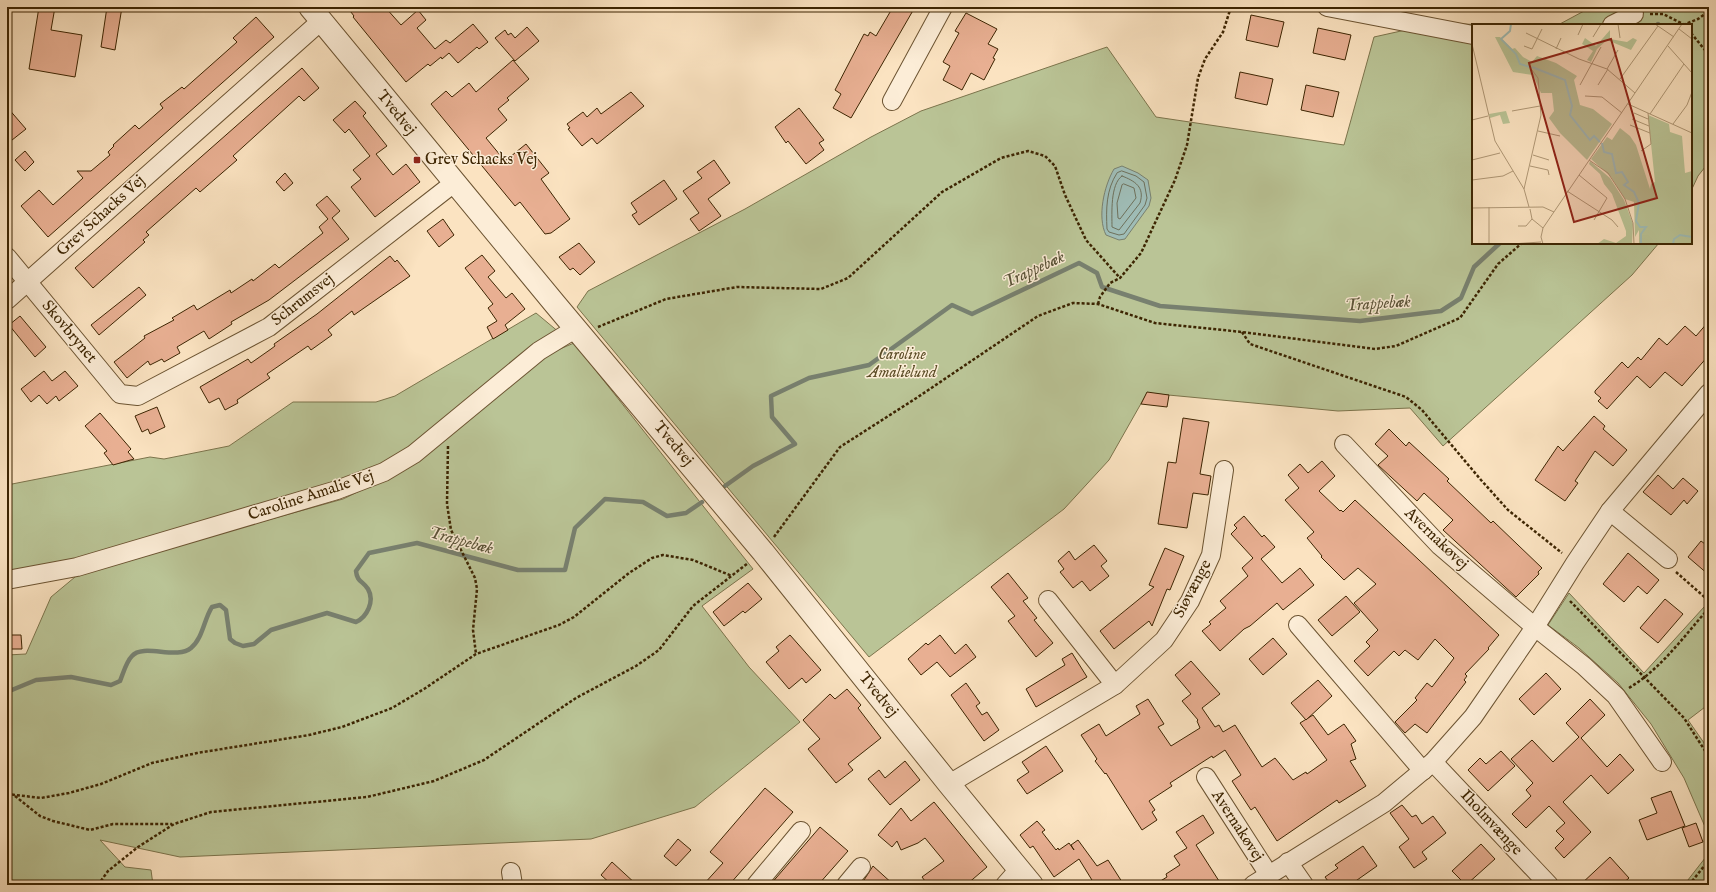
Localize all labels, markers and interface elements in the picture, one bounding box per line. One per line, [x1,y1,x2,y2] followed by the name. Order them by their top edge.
[1472,24,1692,244] inset map
[372,86,420,140] street label: Tvedvej
[425,150,537,170] place label: Grev Schacks Vej
[412,155,422,165] marker: Grev Schacks Vej
[53,171,149,261] street label: Grev Schacks Vej
[1000,246,1068,293] water label: Trappebæk
[268,269,338,331] street label: Schrumsvej
[1344,291,1412,317] water label: Trappebæk
[37,297,101,368] street label: Skovbrynet
[866,345,938,383] park label: Caroline Amalielund
[649,418,697,470] street label: Tvedvej
[246,466,376,526] street label: Caroline Amalie Vej
[1399,503,1472,574] street label: Avernakøvej
[426,522,496,560] water label: Trappebæk
[1169,556,1217,622] street label: Siøvænge
[854,668,902,722] street label: Tvedvej
[1206,786,1267,865] street label: Avernakøvej
[1456,786,1526,860] street label: Iholmvænge

